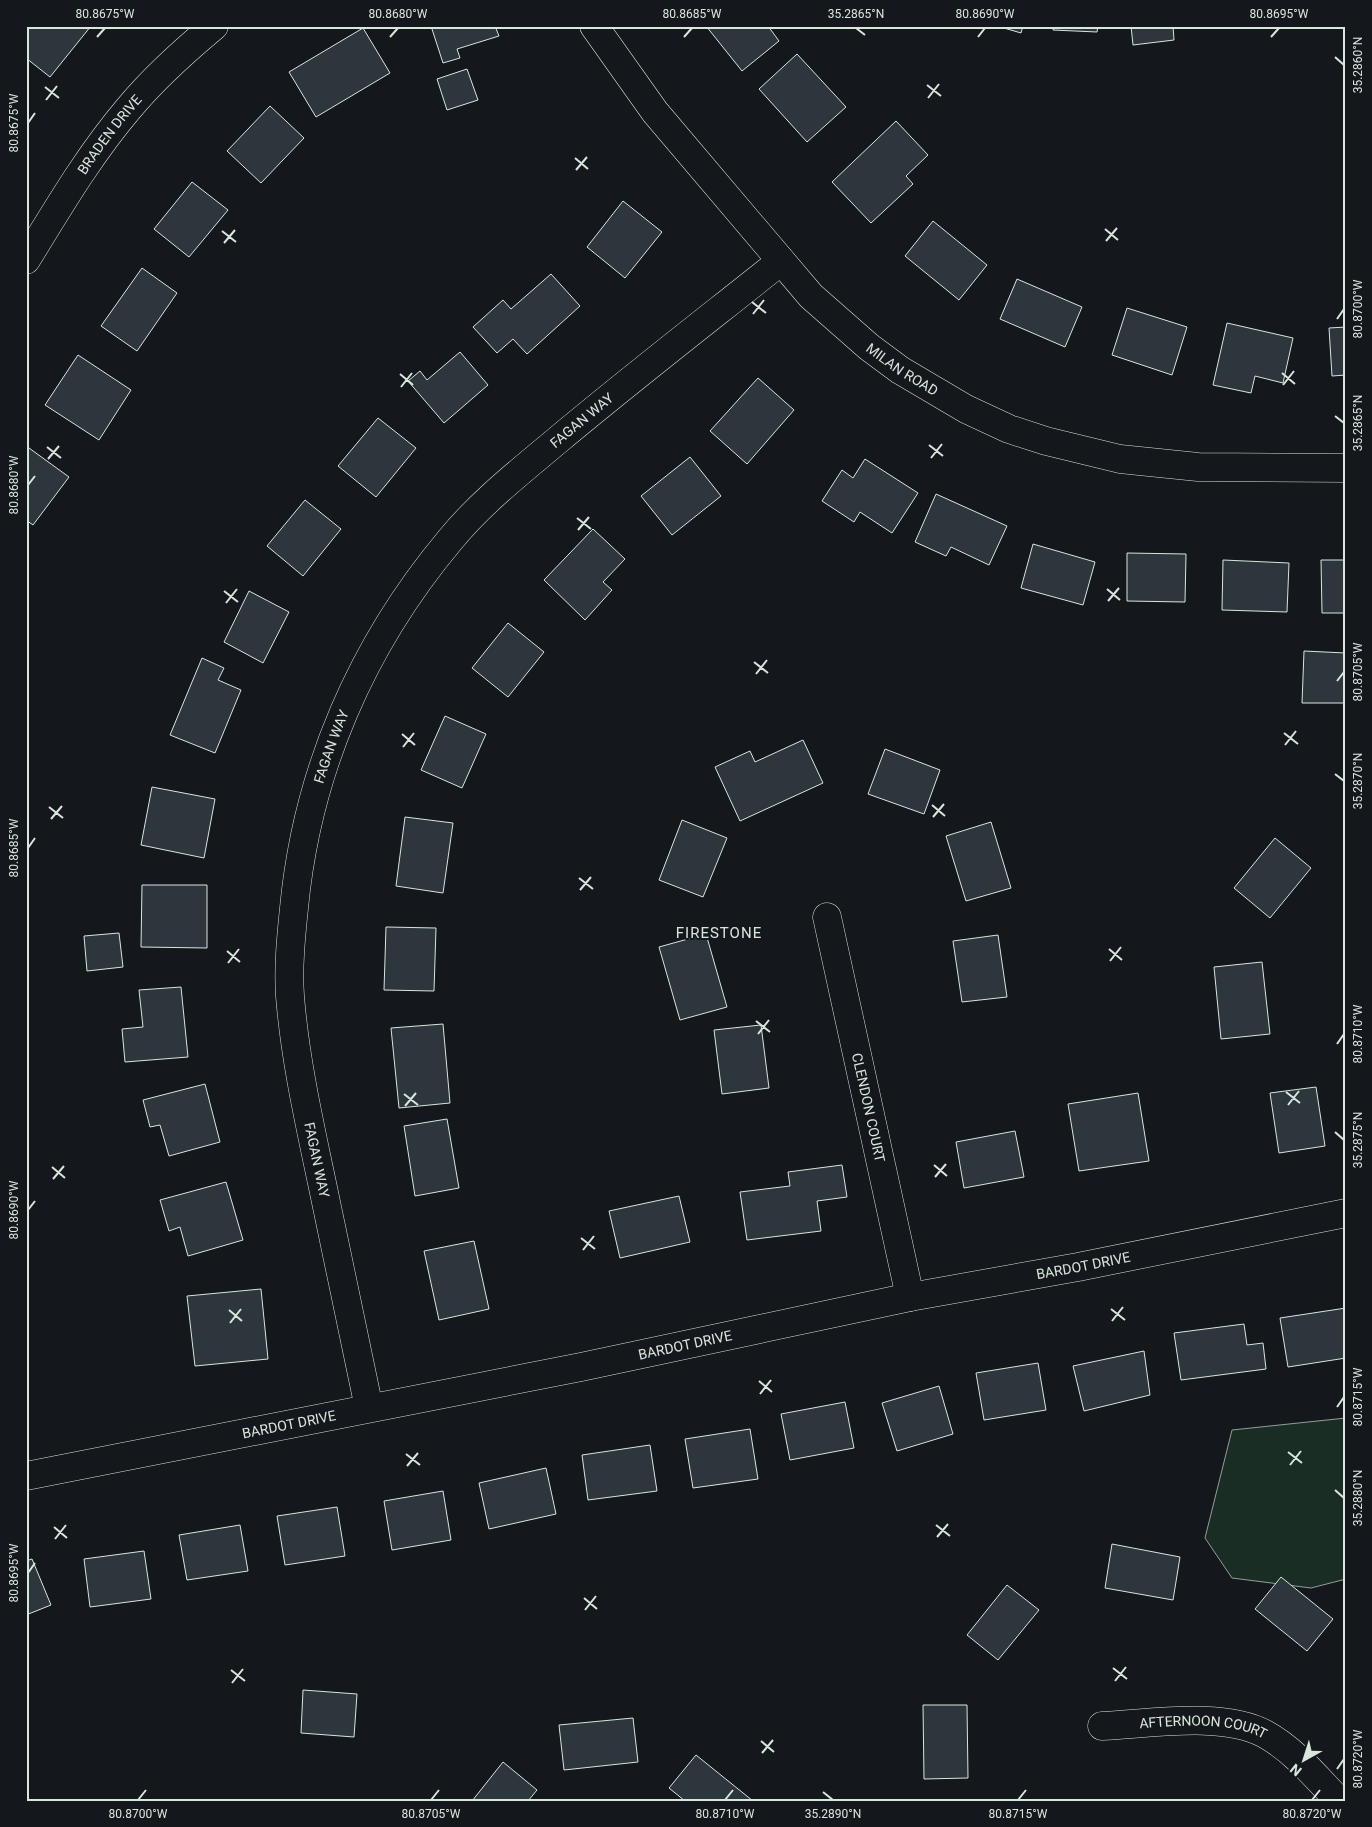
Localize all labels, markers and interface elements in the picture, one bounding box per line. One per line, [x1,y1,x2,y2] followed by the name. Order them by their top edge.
[76,7,135,21] text: 80.8675°W
[369,7,428,21] text: 80.8680°W
[663,7,722,21] text: 80.8685°W
[828,7,884,21] text: 35.2865°N
[956,7,1015,21] text: 80.8690°W
[1250,7,1309,21] text: 80.8695°W
[1351,37,1365,93] text: 35.2860°N
[74,91,145,177] street label: BRADEN DRIVE
[7,93,21,152] text: 80.8675°W
[1351,279,1365,338] text: 80.8700°W
[863,340,941,399] street label: MILAN ROAD
[547,389,617,451] street label: FAGAN WAY
[1351,395,1365,451] text: 35.2865°N
[7,455,21,514] text: 80.8680°W
[1351,642,1365,701] text: 80.8705°W
[311,707,352,785] street label: FAGAN WAY
[1351,753,1365,809] text: 35.2870°N
[7,818,21,877] text: 80.8685°W
[676,924,762,942] district label: FIRESTONE
[1351,1004,1365,1063] text: 80.8710°W
[849,1051,888,1164] street label: CLENDON COURT
[1351,1112,1365,1168] text: 35.2875°N
[301,1121,333,1200] street label: FAGAN WAY
[7,1180,21,1239] text: 80.8690°W
[1035,1249,1132,1282] street label: BARDOT DRIVE
[637,1327,733,1363] street label: BARDOT DRIVE
[1351,1367,1365,1426] text: 80.8715°W
[241,1407,337,1441] street label: BARDOT DRIVE
[1351,1470,1365,1526] text: 35.2880°N
[7,1543,21,1602] text: 80.8695°W
[1139,1713,1270,1742] street label: AFTERNOON COURT
[1351,1729,1365,1788] text: 80.8720°W
[1280,1734,1330,1784] north arrow
[1287,1761,1305,1779] text: N
[109,1807,168,1821] text: 80.8700°W
[402,1807,461,1821] text: 80.8705°W
[696,1807,755,1821] text: 80.8710°W
[805,1807,861,1821] text: 35.2890°N
[989,1807,1048,1821] text: 80.8715°W
[1283,1807,1342,1821] text: 80.8720°W

